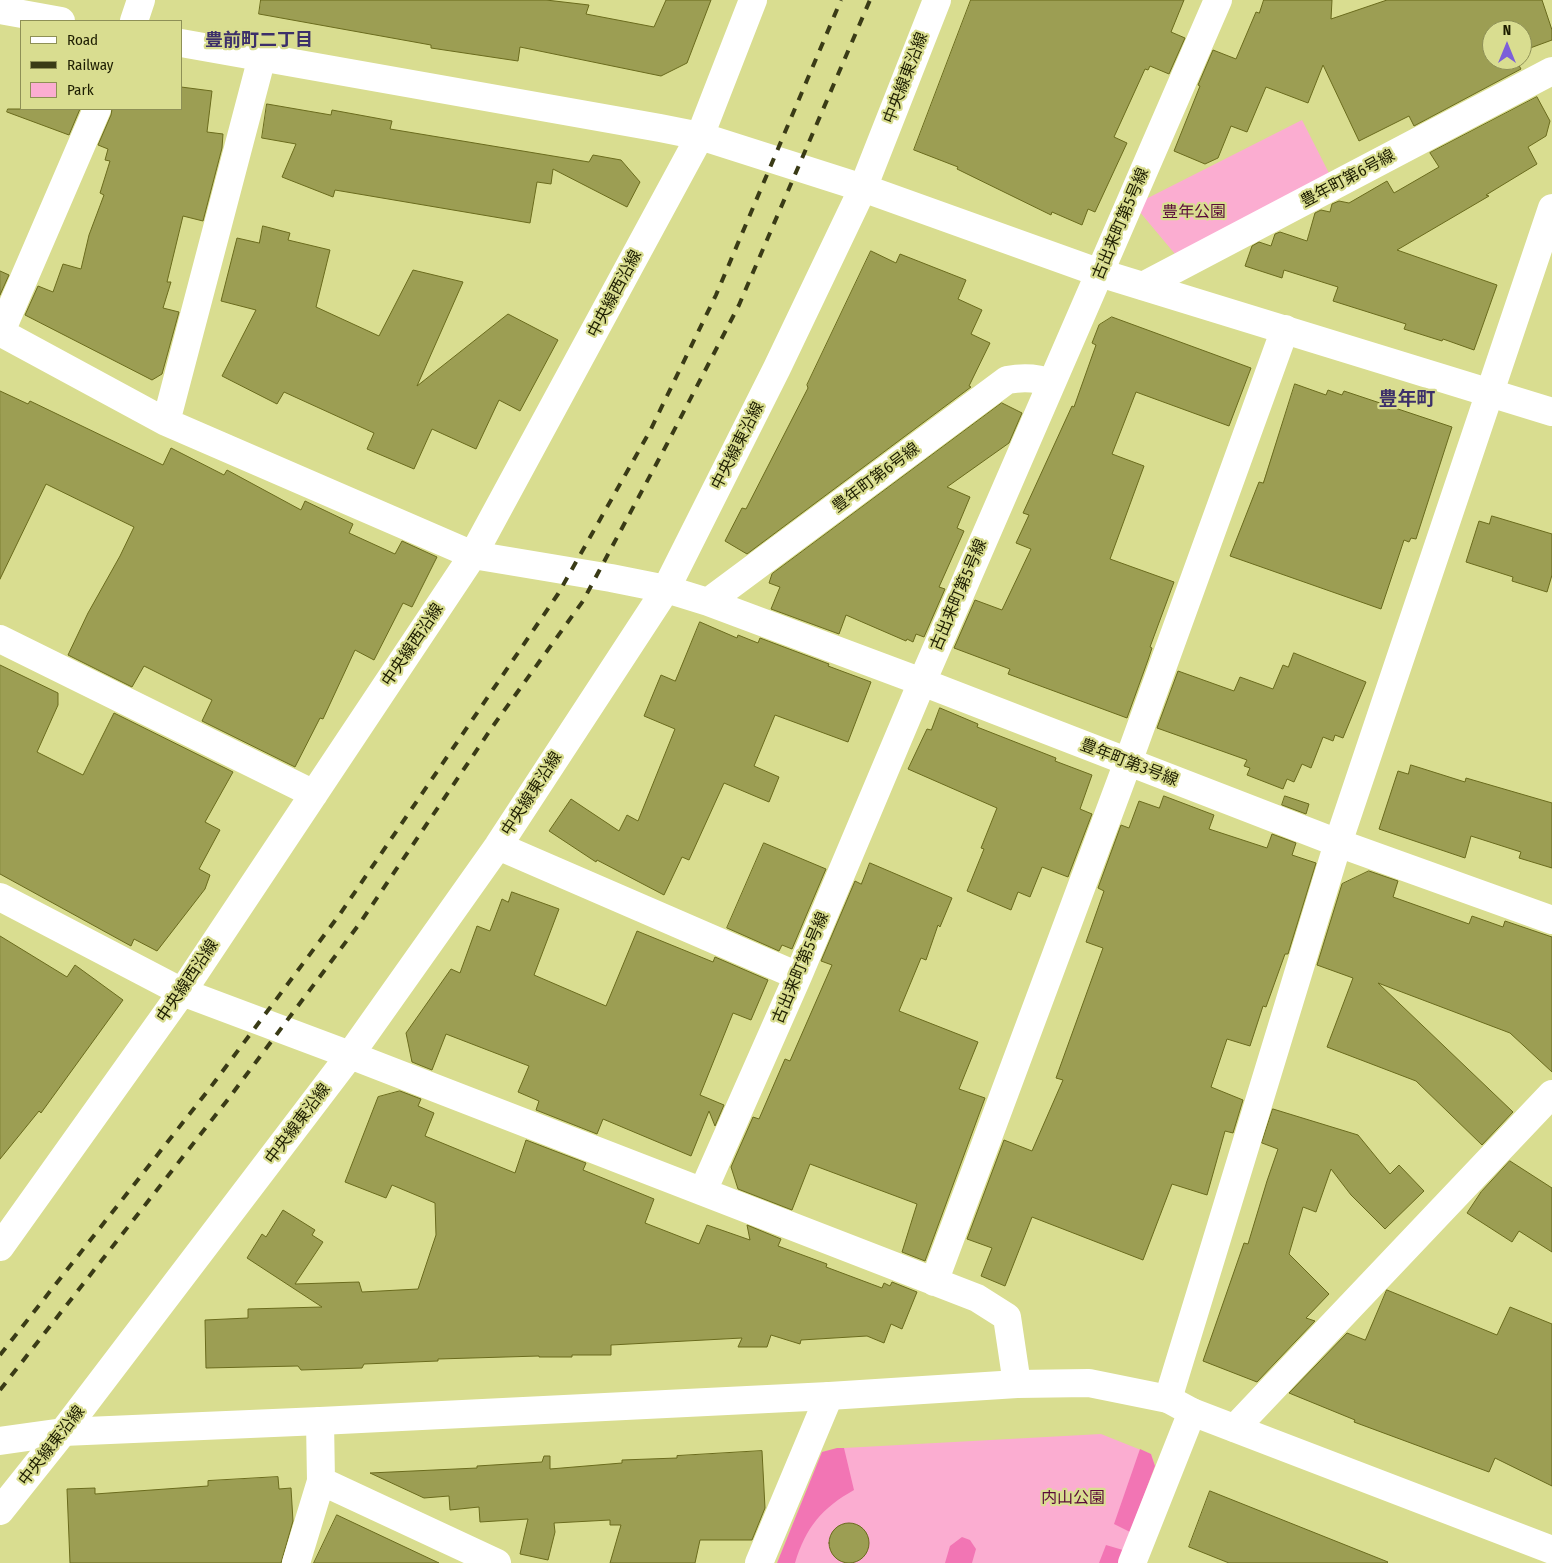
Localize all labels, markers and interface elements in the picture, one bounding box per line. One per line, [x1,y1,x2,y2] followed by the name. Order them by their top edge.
[20,20,182,110] legend
[1482,20,1532,70] north arrow
[1503,22,1511,39] text: N
[205,30,313,52] district label: 豊前町二丁目
[880,30,932,126] street label: 中央線東沿線
[67,31,98,49] text: Road
[67,56,114,74] text: Railway
[67,81,94,99] text: Park
[1298,146,1398,212] street label: 豊年町第6号線
[1089,165,1153,283] street label: 古出来町第5号線
[1162,203,1226,223] park label: 豊年公園
[584,247,646,341] street label: 中央線西沿線
[1379,389,1435,411] district label: 豊年町
[708,399,768,493] street label: 中央線東沿線
[829,439,923,517] street label: 豊年町第6号線
[927,536,991,654] street label: 古出来町第5号線
[378,600,448,690] street label: 中央線西沿線
[1077,736,1181,790] street label: 豊年町第3号線
[498,749,566,839] street label: 中央線東沿線
[769,909,833,1027] street label: 古出来町第5号線
[153,936,223,1026] street label: 中央線西沿線
[261,1080,335,1168] street label: 中央線東沿線
[15,1402,89,1490] street label: 中央線東沿線
[1041,1489,1105,1509] park label: 内山公園

